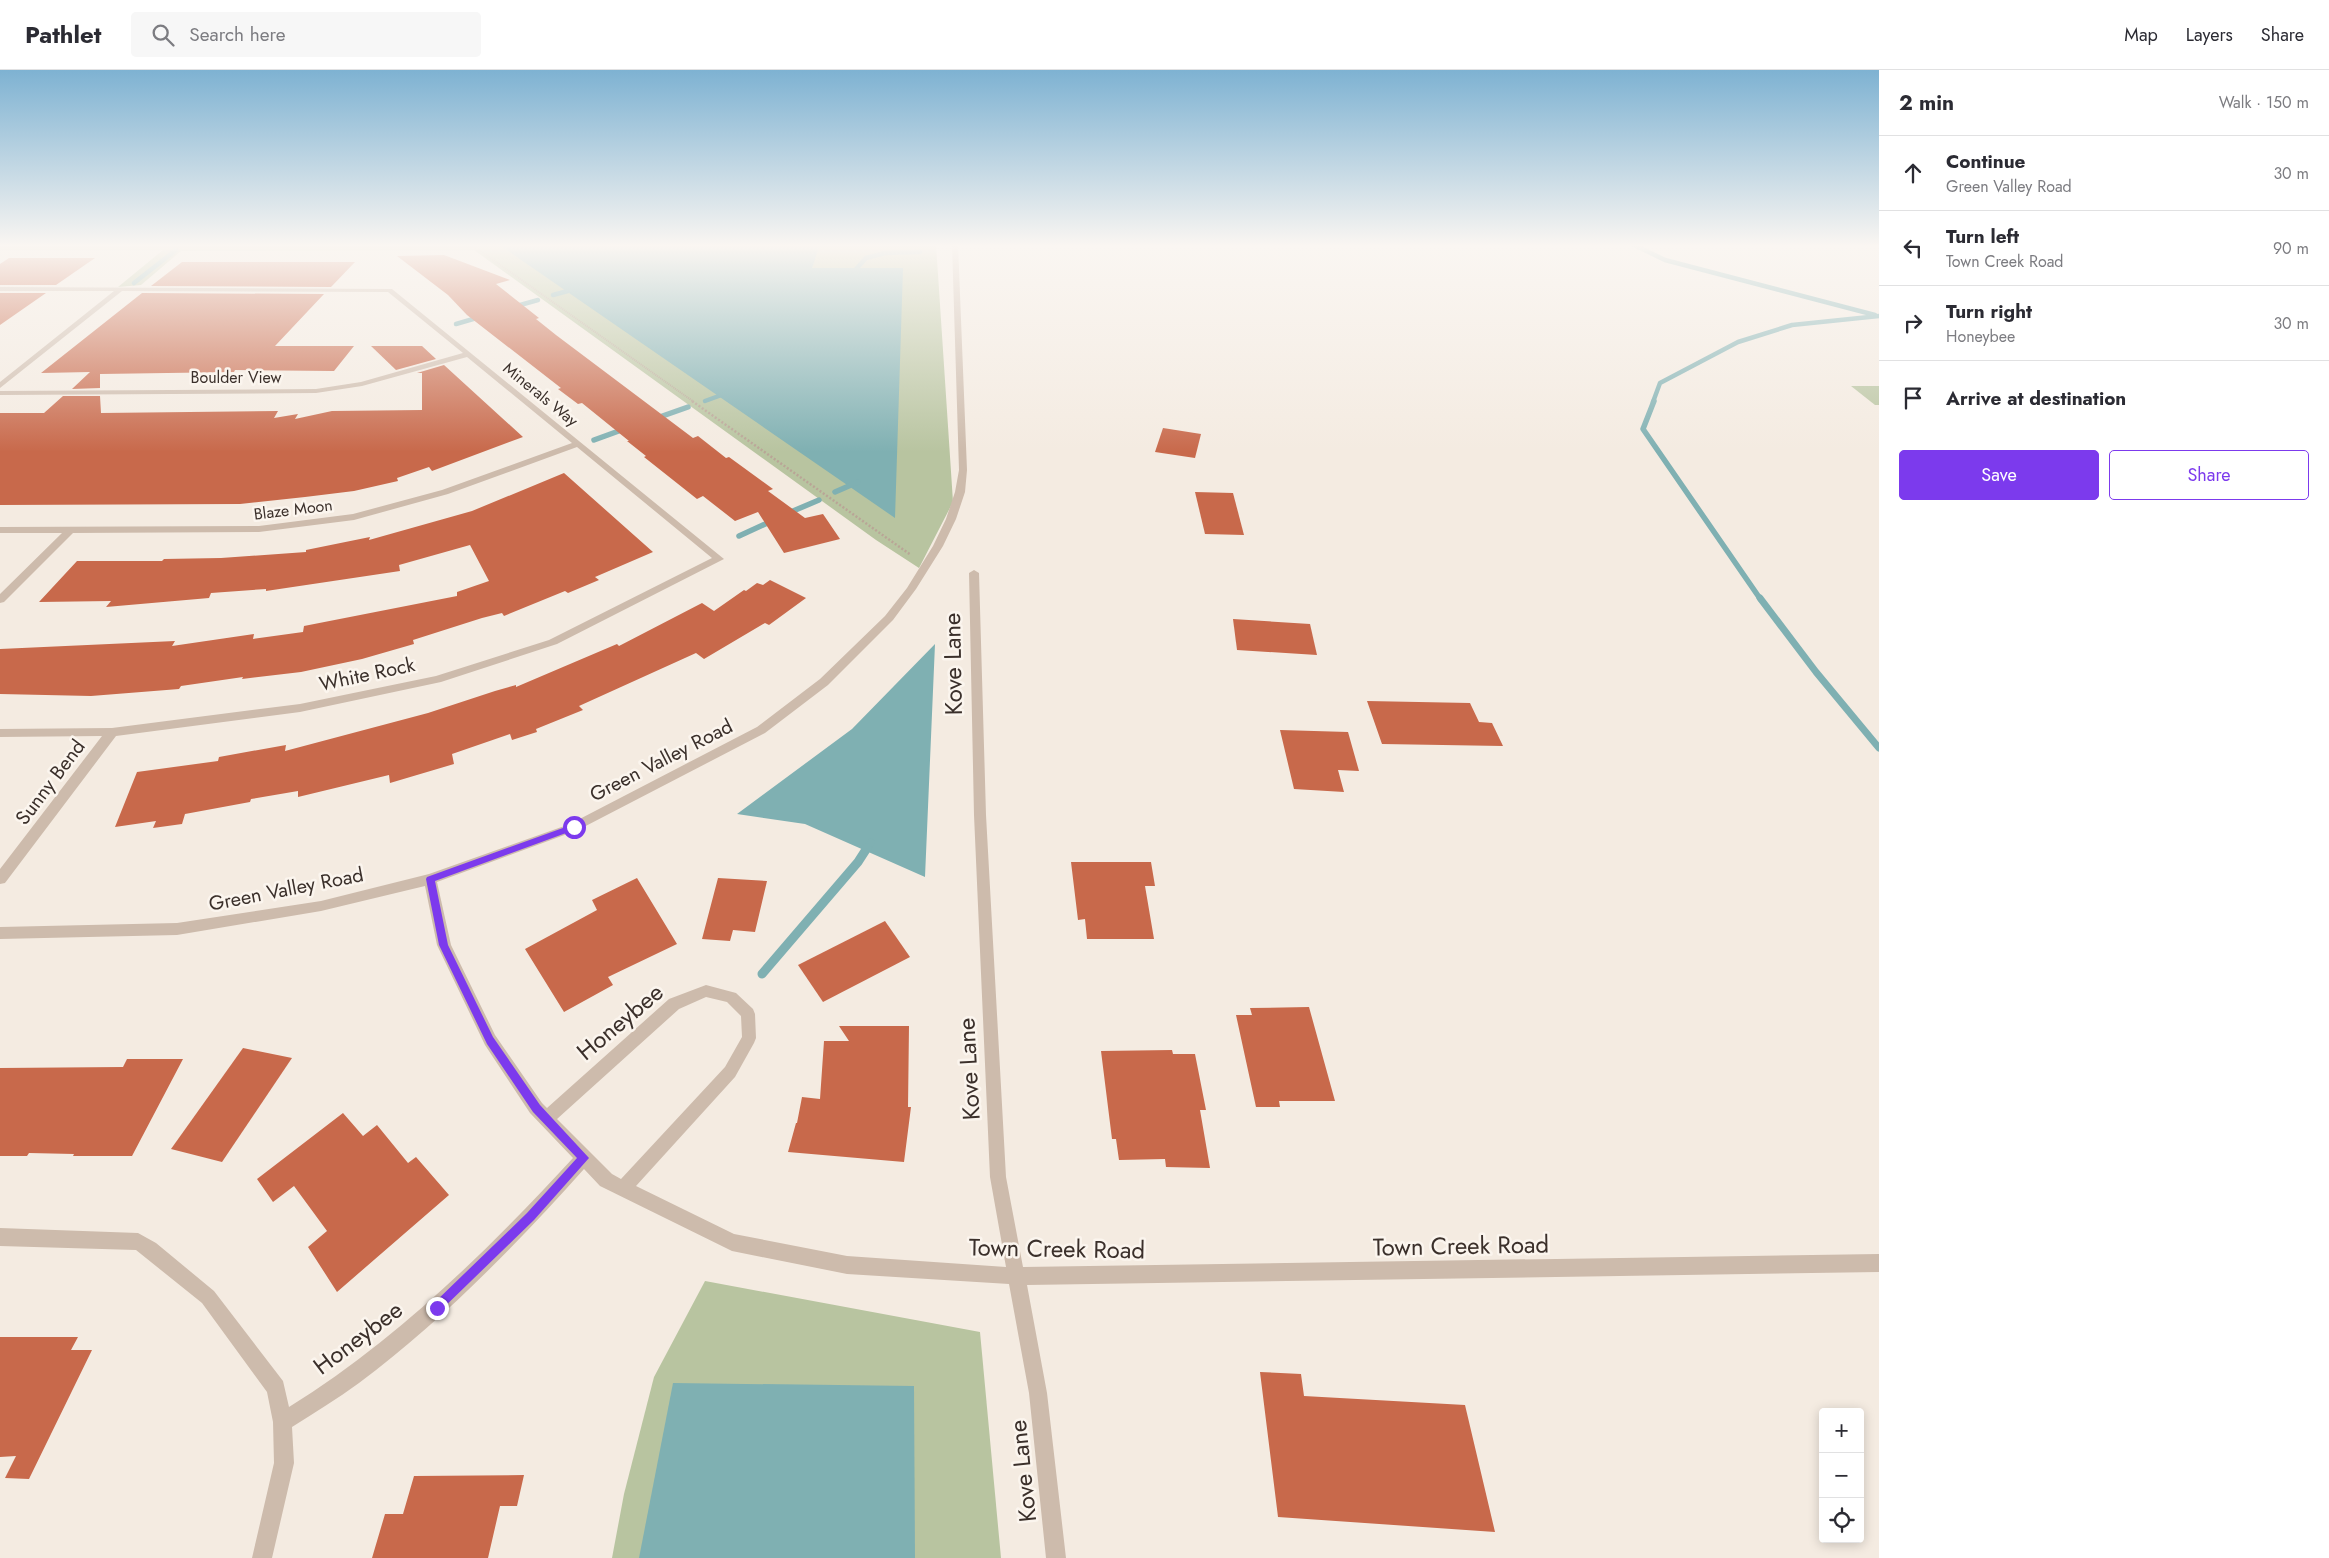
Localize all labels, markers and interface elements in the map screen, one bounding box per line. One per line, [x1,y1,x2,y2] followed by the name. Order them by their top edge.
[131,12,481,57] search box
[25,17,101,52] text: Pathlet
[149,21,177,49] icon: search
[189,21,285,48] text: Search here
[2124,22,2158,48] text: Map
[2186,22,2233,48] text: Layers
[2261,22,2304,48] text: Share
[1899,88,1954,118] text: 2 min
[2219,91,2309,114] text: Walk · 150 m
[1946,148,2025,175] text: Continue
[1899,159,1927,187] icon: ahead
[2273,162,2309,185] text: 30 m
[1946,175,2072,198] text: Green Valley Road
[1946,223,2019,250] text: Turn left
[1899,234,1927,262] icon: left
[2273,237,2309,260] text: 90 m
[1946,250,2063,273] text: Town Creek Road
[1946,298,2032,325] text: Turn right
[1899,309,1927,337] icon: right
[2273,312,2309,335] text: 30 m
[1946,325,2015,348] text: Honeybee
[498,357,584,432] street label: Minerals Way
[191,366,282,389] street label: Boulder View
[1899,384,1927,412] icon: arrive
[1946,385,2126,412] text: Arrive at destination
[1899,450,2099,500] button: Save
[2109,450,2309,500] button: Share
[252,493,334,526] street label: Blaze Moon
[934,612,971,716] street label: Kove Lane
[317,650,418,699] street label: White Rock
[585,712,738,809] street label: Green Valley Road
[9,733,92,831] street label: Sunny Bend
[563,816,586,839] route start
[206,860,366,919] street label: Green Valley Road
[569,975,671,1068] street label: Honeybee
[948,1017,989,1121] street label: Kove Lane
[1373,1226,1549,1265] street label: Town Creek Road
[969,1229,1145,1268] street label: Town Creek Road
[306,1292,410,1383] street label: Honeybee
[426,1297,449,1320] route end
[1819,1408,1864,1543] map controls
[1819,1408,1864,1453] button: +
[1000,1418,1045,1524] street label: Kove Lane
[1819,1453,1864,1498] button: −
[1819,1498,1864,1543] button: locate

